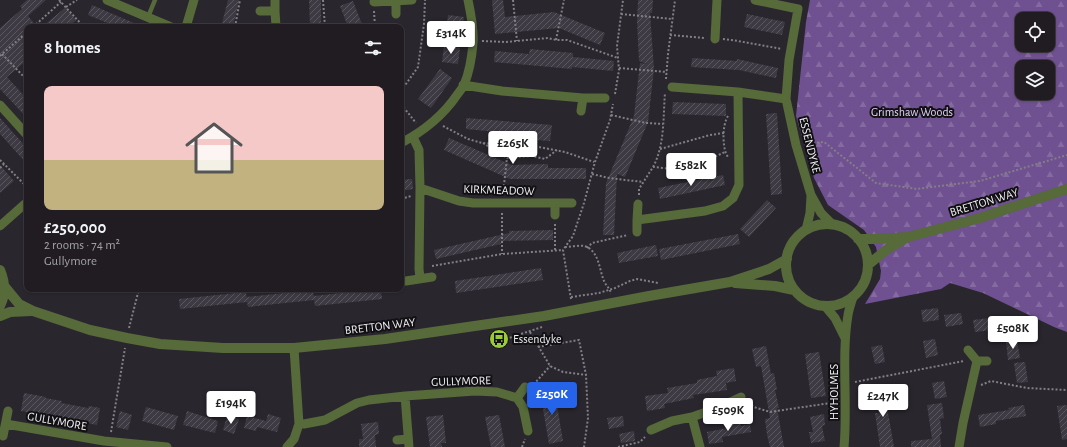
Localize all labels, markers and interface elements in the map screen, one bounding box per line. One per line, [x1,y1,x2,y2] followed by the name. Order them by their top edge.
[1015,12,1055,100] map controls
[1015,12,1055,52] button: locate
[423,21,479,55] pin: £314K
[436,27,466,40] text: £314K
[362,37,384,59] icon: filters
[44,39,101,56] text: 8 homes
[1015,60,1055,100] button: layers
[871,106,953,118] park label: Grimshaw Woods
[178,112,250,184] icon: home
[797,116,823,174] street label: ESSENDYKE
[485,131,541,165] pin: £265K
[497,137,529,150] text: £265K
[663,153,719,187] pin: £582K
[675,159,707,172] text: £582K
[463,183,535,197] street label: KIRKMEADOW
[948,186,1020,218] street label: BRETTON WAY
[44,219,106,236] text: £250,000
[44,239,120,252] text: 2 rooms · 74 m²
[44,255,97,268] text: Gullymore
[344,316,417,336] street label: BRETTON WAY
[985,316,1041,350] pin: £508K
[997,322,1029,335] text: £508K
[488,328,510,350] bus stop icon: Essendyke
[513,333,562,346] place label: Essendyke
[828,364,840,420] street label: HYHOLMES
[431,374,491,388] street label: GULLYMORE
[524,382,580,416] pin: £250K
[855,384,911,418] pin: £247K
[536,388,568,401] text: £250K
[867,390,899,403] text: £247K
[203,391,259,425] pin: £194K
[216,397,246,410] text: £194K
[700,398,756,432] pin: £509K
[712,404,744,417] text: £509K
[26,410,88,432] street label: GULLYMORE

